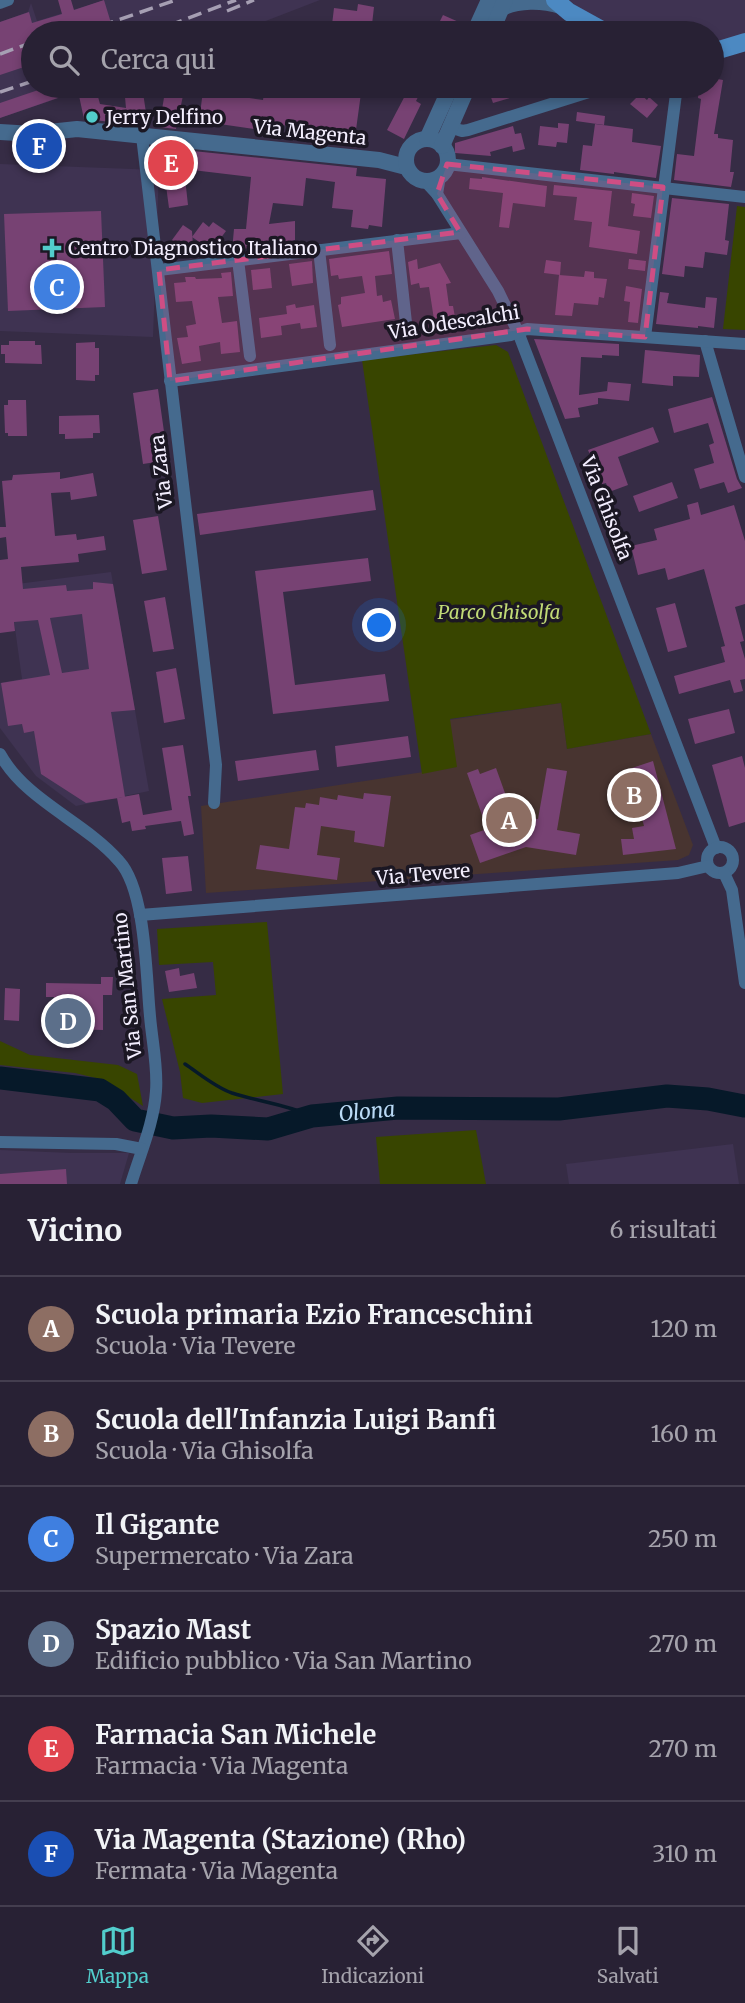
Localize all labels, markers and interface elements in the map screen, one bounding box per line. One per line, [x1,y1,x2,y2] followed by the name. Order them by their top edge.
[21,21,724,98] search box
[45,41,83,79] icon: search
[101,43,215,76] text: Cerca qui
[105,105,223,129] place label: Jerry Delfino
[84,109,100,125] marker: Jerry Delfino
[251,114,368,150] street label: Via Magenta
[16,120,62,172] pin: F
[148,137,194,189] pin: E
[68,236,318,260] place label: Centro Diagnostico Italiano
[42,238,62,258] marker: Centro Diagnostico Italiano
[34,261,80,313] pin: C
[386,300,521,344] street label: Via Odescalchi
[145,433,178,512] street label: Via Zara
[576,452,638,563] street label: Via Ghisolfa
[438,600,561,624] park label: Parco Ghisolfa
[362,608,396,642] your location
[611,769,657,821] pin: B
[486,794,532,846] pin: A
[374,858,471,890] street label: Via Tevere
[107,912,147,1061] street label: Via San Martino
[45,995,91,1047] pin: D
[337,1095,396,1127] water label: Olona
[28,1211,122,1249] text: Vicino
[610,1215,717,1244] text: 6 risultati
[95,1298,533,1331] text: Scuola primaria Ezio Franceschini
[43,1314,59,1343] text: A
[651,1314,717,1343] text: 120 m
[95,1331,296,1360] text: Scuola · Via Tevere
[95,1403,496,1436] text: Scuola dell'Infanzia Luigi Banfi
[43,1419,59,1448] text: B
[651,1419,717,1448] text: 160 m
[95,1436,314,1465] text: Scuola · Via Ghisolfa
[95,1508,219,1541] text: Il Gigante
[43,1524,59,1553] text: C
[648,1524,717,1553] text: 250 m
[95,1541,354,1570] text: Supermercato · Via Zara
[95,1613,251,1646] text: Spazio Mast
[42,1629,60,1658] text: D
[649,1629,717,1658] text: 270 m
[95,1646,472,1675] text: Edificio pubblico · Via San Martino
[95,1718,376,1751] text: Farmacia San Michele
[43,1734,59,1763] text: E
[649,1734,717,1763] text: 270 m
[95,1751,348,1780] text: Farmacia · Via Magenta
[95,1823,466,1856] text: Via Magenta (Stazione) (Rho)
[44,1839,58,1868] text: F
[652,1839,717,1868] text: 310 m
[95,1856,338,1885] text: Fermata · Via Magenta
[86,1922,149,1988] tab: Mappa
[321,1922,424,1988] tab: Indicazioni
[597,1922,659,1988] tab: Salvati

